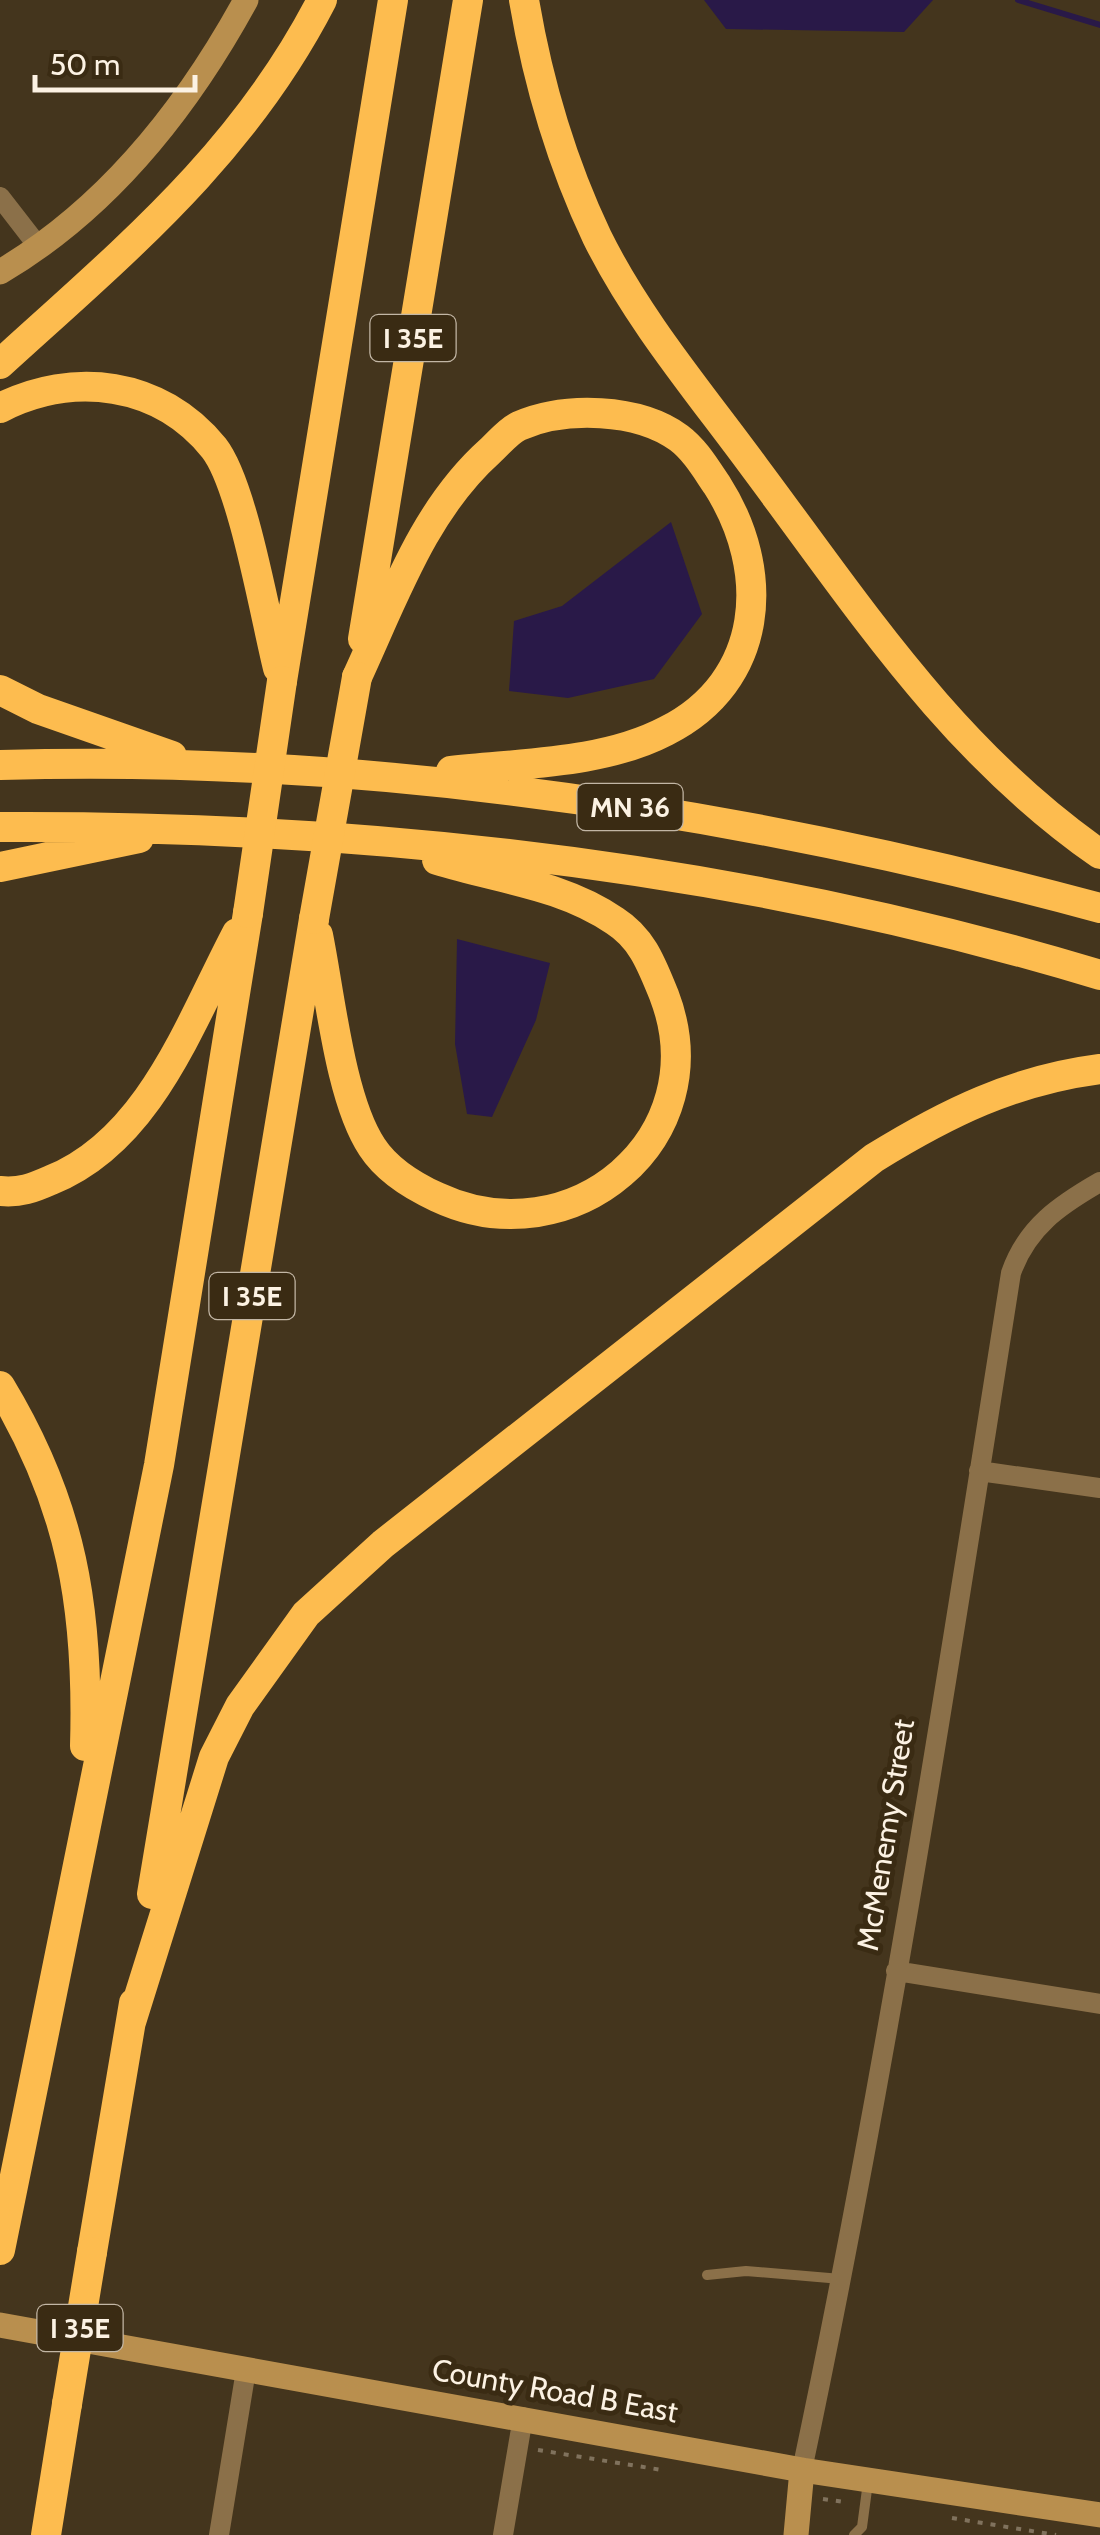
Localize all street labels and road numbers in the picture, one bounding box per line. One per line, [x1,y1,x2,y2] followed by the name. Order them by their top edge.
[370,315,456,361] road number: I 35E
[578,784,682,830] road number: MN 36
[210,1273,294,1319] road number: I 35E
[849,1717,922,1953] street label: McMenemy Street
[38,2305,122,2351] road number: I 35E
[429,2351,681,2430] street label: County Road B East

